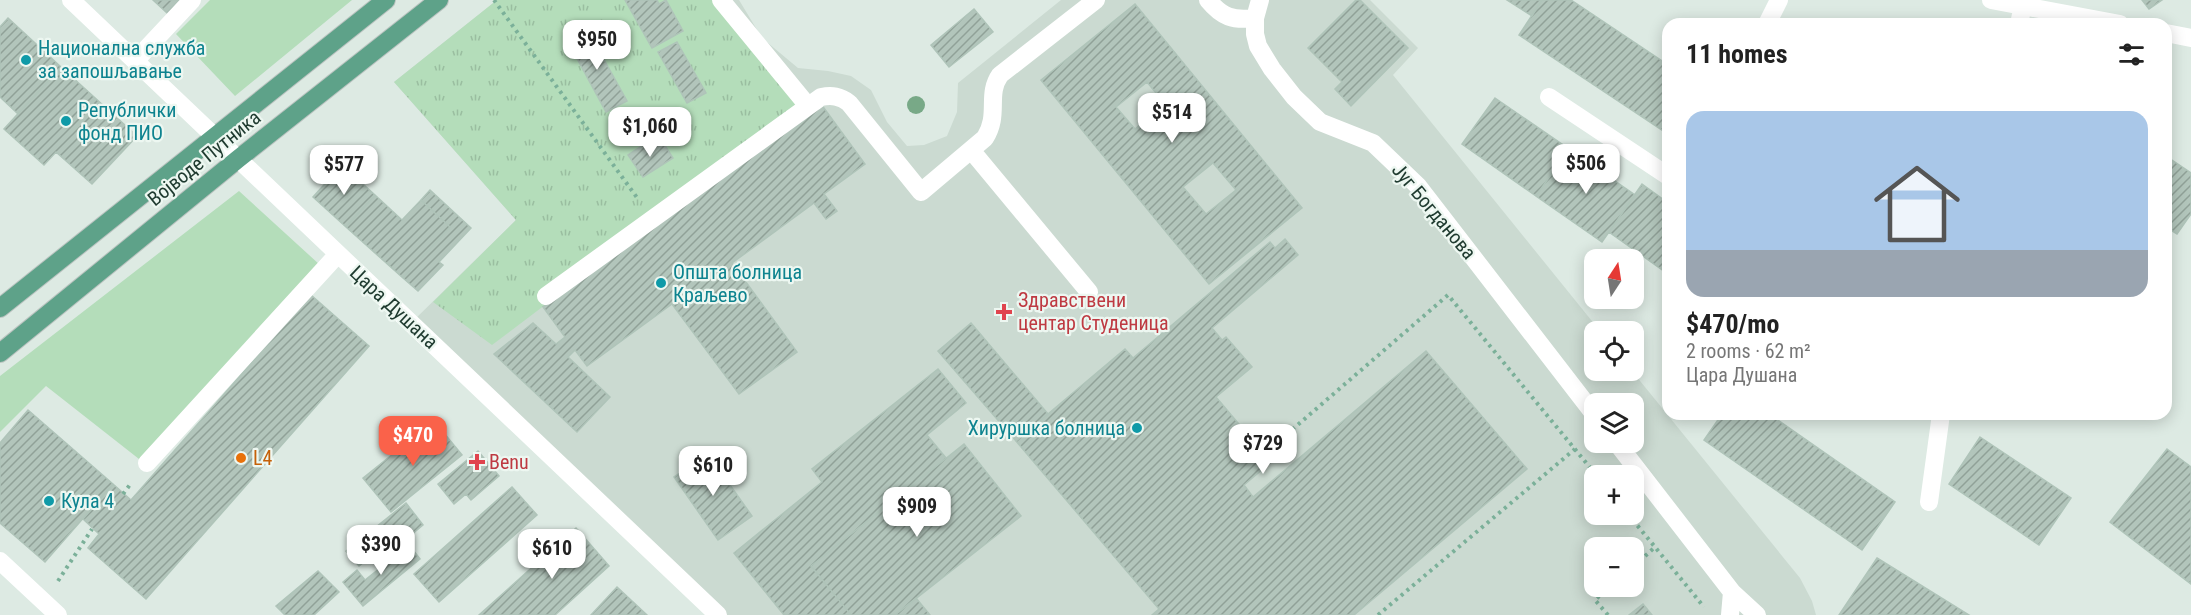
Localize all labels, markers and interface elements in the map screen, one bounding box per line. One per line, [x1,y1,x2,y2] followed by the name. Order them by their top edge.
[561,20,633,71] pin: $950
[577,27,617,51] text: $950
[38,36,205,83] place label: Национална служба за запошљавање
[2115,38,2148,71] icon: filters
[1686,39,1788,69] text: 11 homes
[19,53,33,67] marker: Национална служба за запошљавање
[1136,93,1208,144] pin: $514
[78,98,176,145] place label: Републички фонд ПИО
[1152,100,1192,124] text: $514
[143,105,265,211] street label: Војводе Путника
[601,107,699,158] pin: $1,060
[59,114,73,128] marker: Републички фонд ПИО
[622,114,678,138] text: $1,060
[1550,144,1622,195] pin: $506
[308,145,380,196] pin: $577
[1863,150,1971,258] icon: home
[1566,151,1606,175] text: $506
[324,152,364,176] text: $577
[1387,158,1481,264] street label: Југ Богданова
[1584,249,1644,309] north arrow
[1584,249,1644,597] map controls
[345,260,443,354] street label: Цара Душана
[673,260,802,307] place label: Општа болница Краљево
[654,276,668,290] marker: Општа болница Краљево
[1018,288,1169,335] place label: Здравствени центар Студеница
[995,303,1013,321] marker: Здравствени центар Студеница
[1686,309,1779,339] text: $470/mo
[1584,321,1644,381] button: locate
[1686,339,1811,363] text: 2 rooms · 62 m²
[1686,363,1797,387] text: Цара Душана
[1584,393,1644,453] button: layers
[377,416,449,467] pin: $470
[968,416,1125,440] place label: Хируршка болница
[1130,421,1144,435] marker: Хируршка болница
[393,423,433,447] text: $470
[1227,424,1299,475] pin: $729
[1243,431,1283,455] text: $729
[253,446,273,470] place label: L4
[677,446,749,497] pin: $610
[489,450,529,474] place label: Benu
[234,451,248,465] marker: L4
[693,453,733,477] text: $610
[470,455,484,469] marker: Benu
[1584,465,1644,525] button: +
[881,487,953,538] pin: $909
[61,489,114,513] place label: Кула 4
[42,494,56,508] marker: Кула 4
[897,494,937,518] text: $909
[345,525,417,576] pin: $390
[516,529,588,580] pin: $610
[361,532,401,556] text: $390
[532,536,572,560] text: $610
[1584,537,1644,597] button: −

